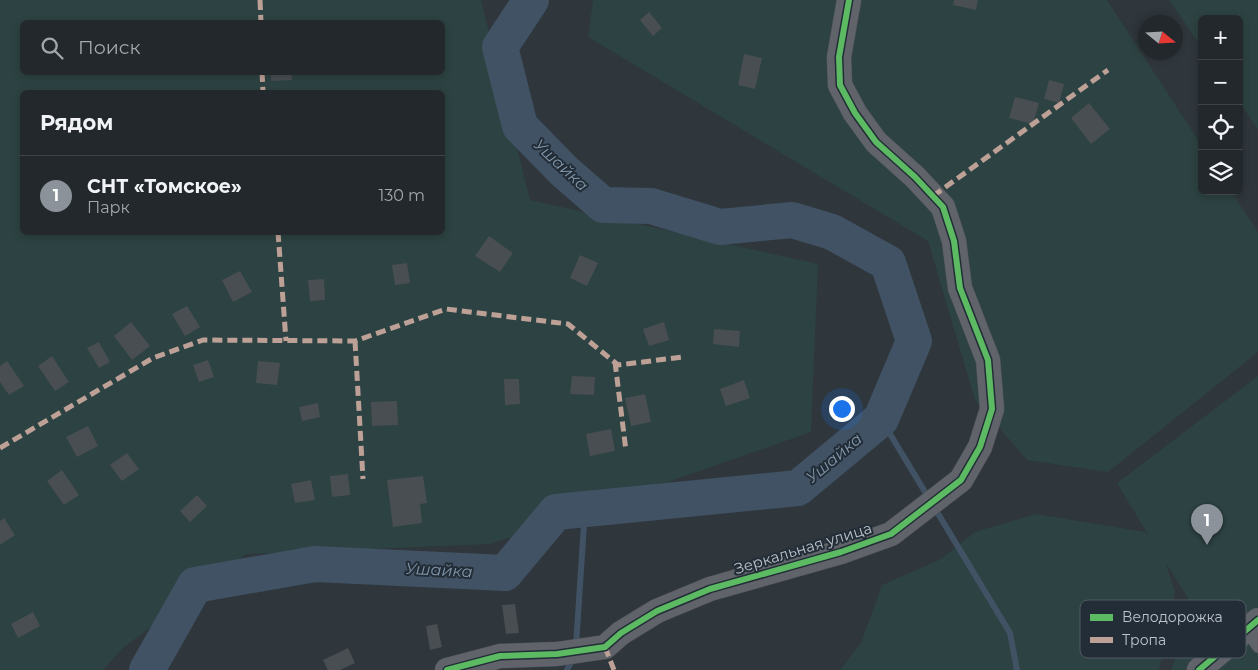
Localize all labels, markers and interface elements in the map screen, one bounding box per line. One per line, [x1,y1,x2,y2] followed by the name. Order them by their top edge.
[1138,15,1183,60] north arrow
[1198,15,1243,195] map controls
[1198,15,1243,60] button: +
[20,20,445,75] search box
[38,34,66,62] icon: search
[78,36,141,59] text: Поиск
[1198,60,1243,105] button: −
[1198,105,1243,150] button: locate
[40,110,113,135] text: Рядом
[530,135,592,195] water label: Ушайка
[1198,150,1243,195] button: layers
[87,175,242,198] text: СНТ «Томское»
[53,186,59,205] text: 1
[378,186,425,205] text: 130 m
[87,198,130,217] text: Парк
[829,396,855,422] your location
[802,429,866,487] water label: Ушайка
[1191,504,1223,545] pin: 1
[732,518,874,578] street label: Зеркальная улица
[405,559,473,581] water label: Ушайка
[1080,600,1246,658] legend
[1122,608,1223,626] text: Велодорожка
[1122,631,1166,649] text: Тропа

